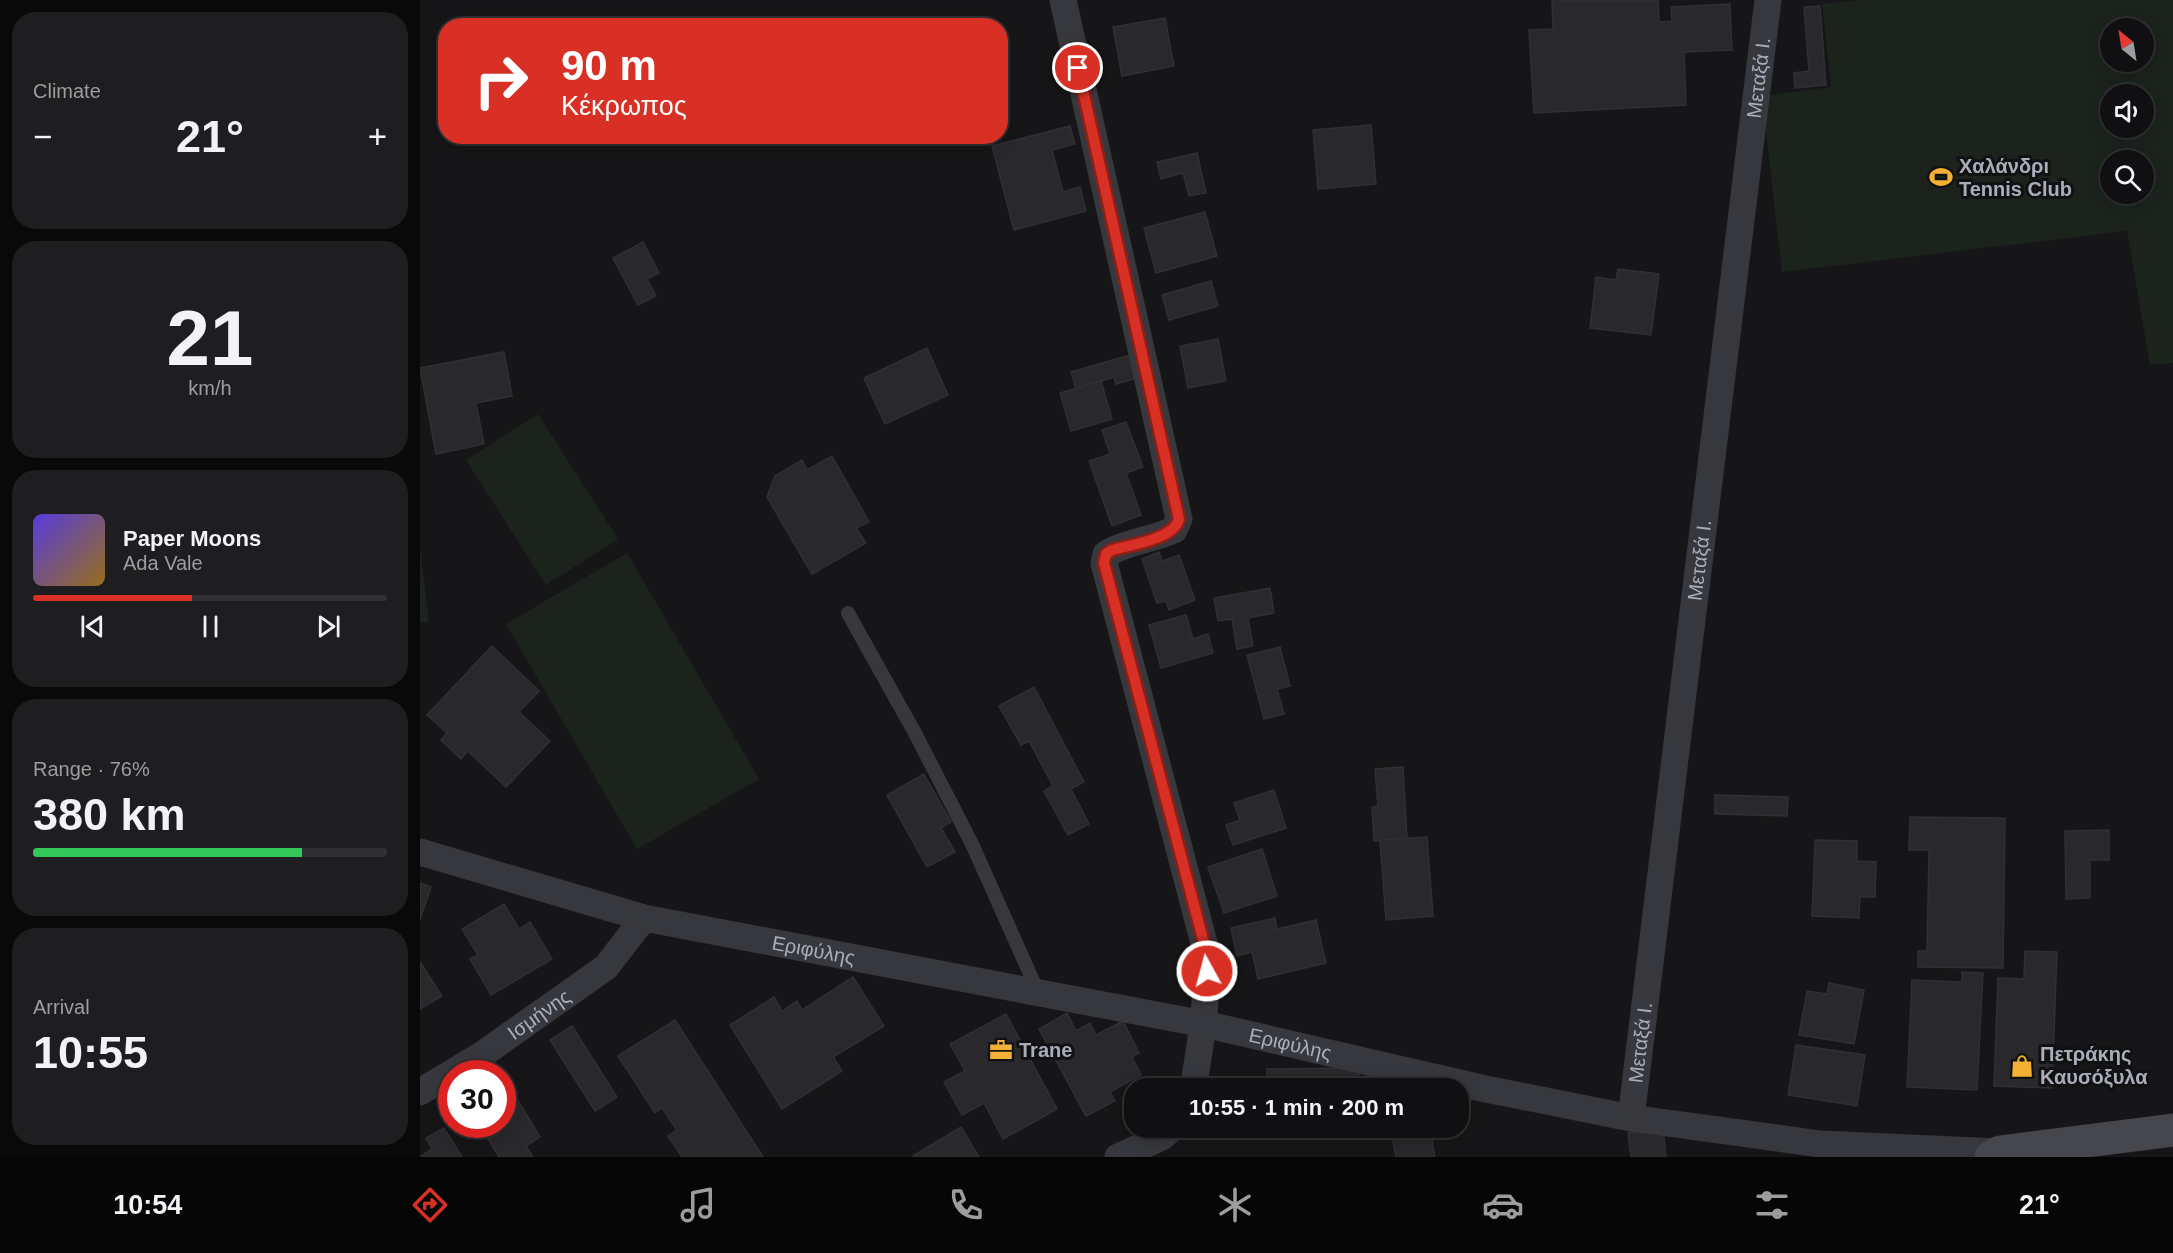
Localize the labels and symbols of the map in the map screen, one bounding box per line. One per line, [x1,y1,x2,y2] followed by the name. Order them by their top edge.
[2100,18,2154,72] north arrow
[1743,36,1774,120] street label: Μεταξά Ι.
[1052,42,1103,93] pin
[1959,155,2072,200] place label: Χαλάνδρι Tennis Club
[1928,164,1954,190] sports icon: Χαλάνδρι Tennis Club
[1683,518,1715,602] street label: Μεταξά Ι.
[770,931,857,969] street label: Εριφύλης
[1175,939,1239,1003] position arrow
[503,985,575,1044] street label: Ισμήνης
[1624,1001,1656,1084] street label: Μεταξά Ι.
[1247,1024,1334,1064] street label: Εριφύλης
[988,1037,1014,1063] office icon: Trane
[1019,1039,1072,1061] place label: Trane
[2040,1043,2148,1088] place label: Πετράκης Καυσόξυλα
[2009,1053,2035,1079] shop icon: Πετράκης Καυσόξυλα
[438,1060,516,1138] speed limit sign: 30

